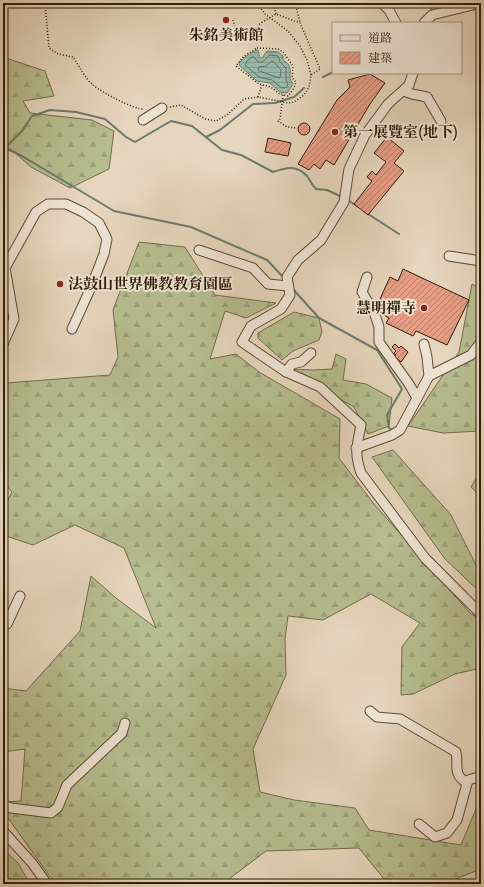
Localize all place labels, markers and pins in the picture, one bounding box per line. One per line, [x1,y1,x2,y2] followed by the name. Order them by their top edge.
[221,15,231,25] marker: 朱銘美術館
[188,25,264,45] place label: 朱銘美術館
[343,122,458,142] place label: 第一展覽室(地下)
[330,127,340,137] marker: 第一展覽室(地下)
[68,274,233,294] place label: 法鼓山世界佛教教育園區
[55,279,65,289] marker: 法鼓山世界佛教教育園區
[356,298,416,318] place label: 慧明禪寺
[419,303,429,313] marker: 慧明禪寺

